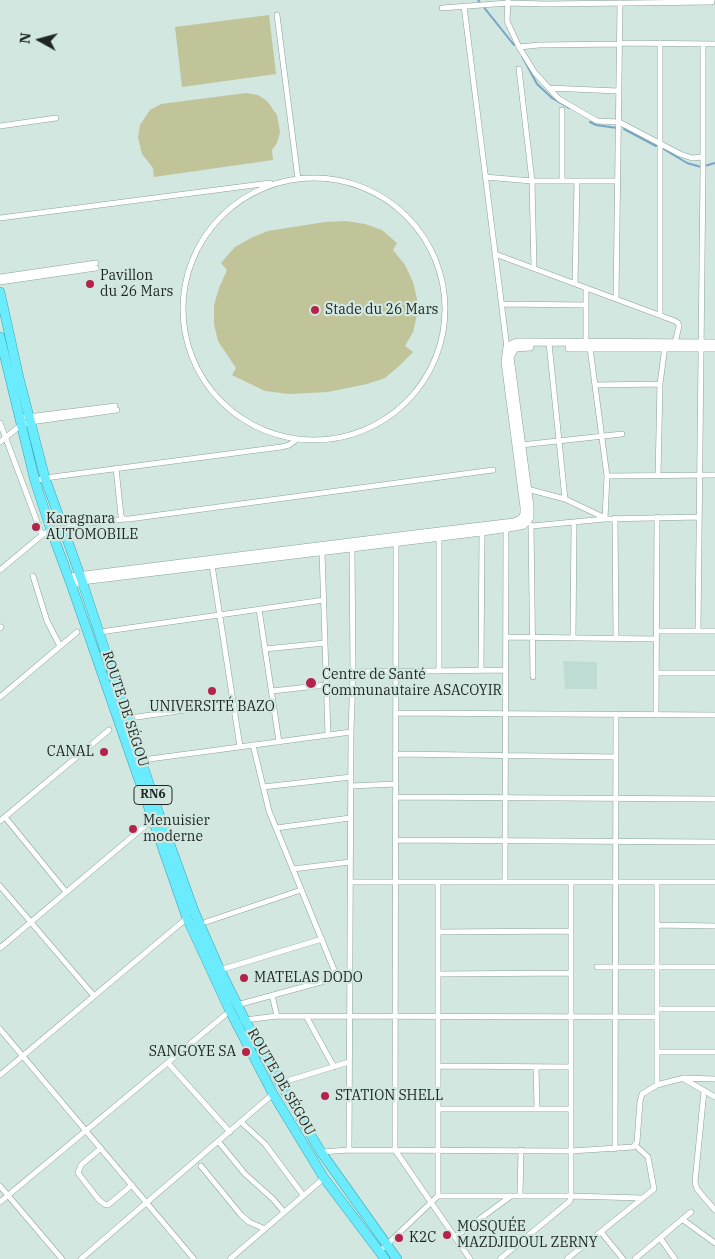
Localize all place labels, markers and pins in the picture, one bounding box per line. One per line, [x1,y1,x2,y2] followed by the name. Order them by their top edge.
[100,268,173,300] place label: Pavillon du 26 Mars
[84,278,96,290] marker: Pavillon du 26 Mars
[325,302,438,318] place label: Stade du 26 Mars
[309,304,321,316] marker: Stade du 26 Mars
[46,511,138,544] place label: Karagnara AUTOMOBILE
[30,521,42,533] marker: Karagnara AUTOMOBILE
[322,667,502,700] place label: Centre de Santé Communautaire ASACOYIR
[304,676,318,690] marker: Centre de Santé Communautaire ASACOYIR
[206,685,218,697] marker: UNIVERSITÉ BAZO
[149,699,275,715] place label: UNIVERSITÉ BAZO
[47,744,94,760] place label: CANAL
[98,746,110,758] marker: CANAL
[143,813,210,846] place label: Menuisier moderne
[127,823,139,835] marker: Menuisier moderne
[254,970,363,986] place label: MATELAS DODO
[238,972,250,984] marker: MATELAS DODO
[149,1044,236,1060] place label: SANGOYE SA
[240,1046,252,1058] marker: SANGOYE SA
[335,1088,443,1104] place label: STATION SHELL
[319,1090,331,1102] marker: STATION SHELL
[457,1219,598,1252] place label: MOSQUÉE MAZDJIDOUL ZERNY
[441,1229,453,1241] marker: MOSQUÉE MAZDJIDOUL ZERNY
[409,1230,436,1246] place label: K2C
[393,1232,405,1244] marker: K2C

